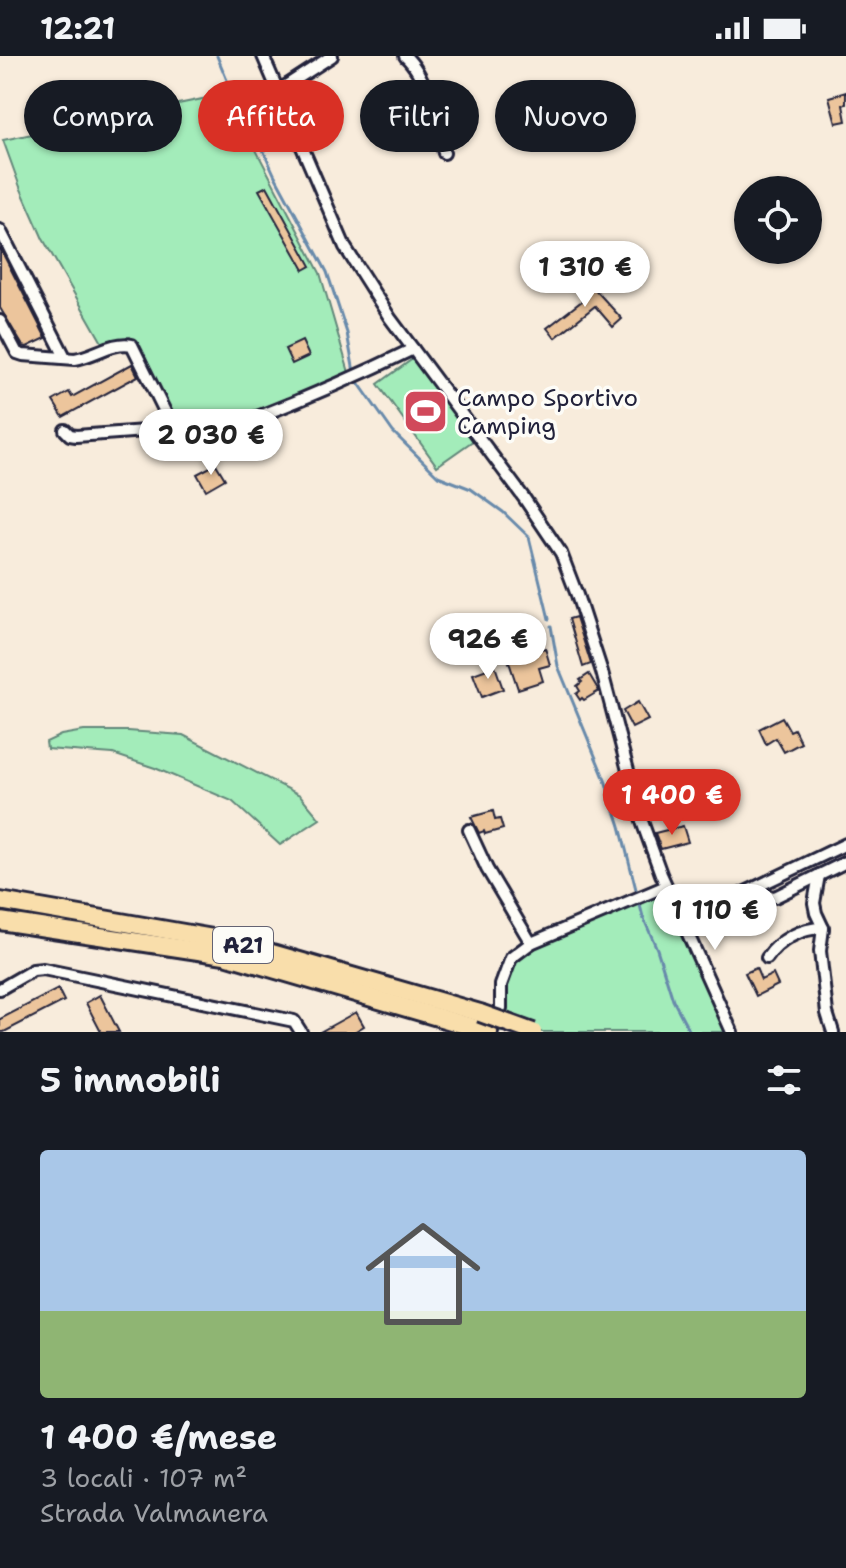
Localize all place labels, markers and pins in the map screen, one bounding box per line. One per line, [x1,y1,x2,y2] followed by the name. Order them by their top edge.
[511,241,659,309] pin: 1 310 €
[457,382,638,442] place label: Campo Sportivo Camping
[402,388,450,436] sports icon: Campo Sportivo Camping
[137,409,285,477] pin: 2 030 €
[432,613,544,681] pin: 926 €
[598,769,746,837] pin: 1 400 €
[641,884,789,952] pin: 1 110 €

